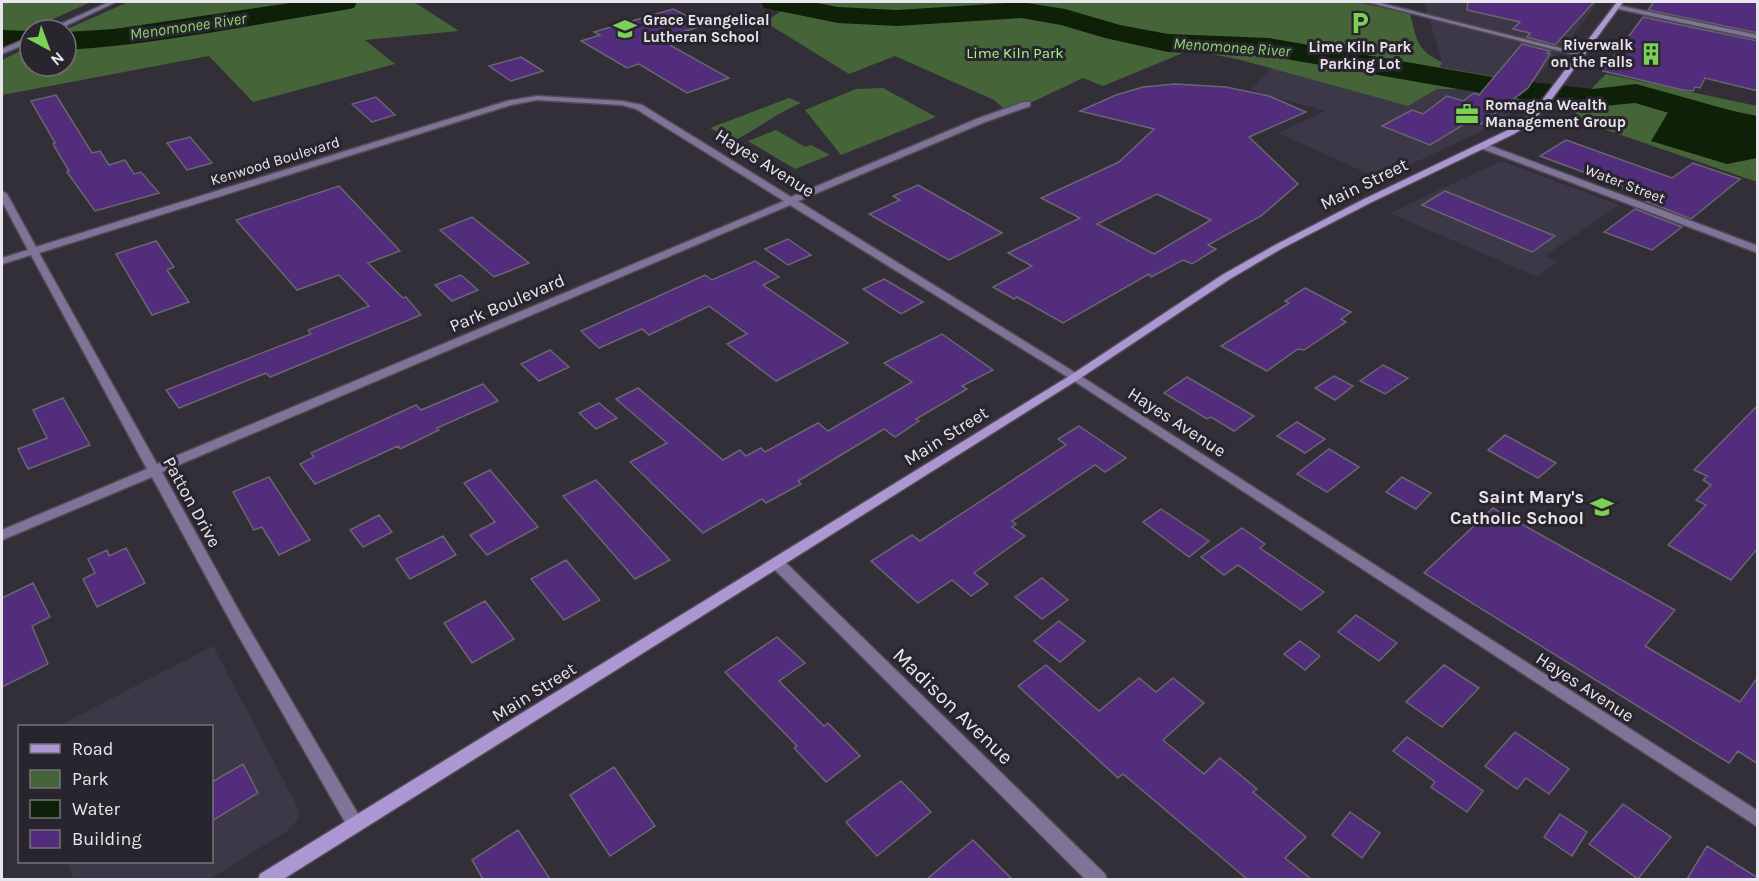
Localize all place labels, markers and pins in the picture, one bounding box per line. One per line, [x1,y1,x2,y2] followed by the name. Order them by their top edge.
[1347,10,1373,36] parking icon: Lime Kiln Park Parking Lot
[643,11,770,46] place label: Grace Evangelical Lutheran School
[612,16,638,42] school or university icon: Grace Evangelical Lutheran School
[1551,36,1633,71] place label: Riverwalk on the Falls
[1309,38,1412,73] place label: Lime Kiln Park Parking Lot
[1638,41,1664,67] building icon: Riverwalk on the Falls
[1485,96,1626,131] place label: Romagna Wealth Management Group
[1454,101,1480,127] office icon: Romagna Wealth Management Group
[1450,486,1584,529] place label: Saint Mary's Catholic School
[1589,494,1615,520] school or university icon: Saint Mary's Catholic School

